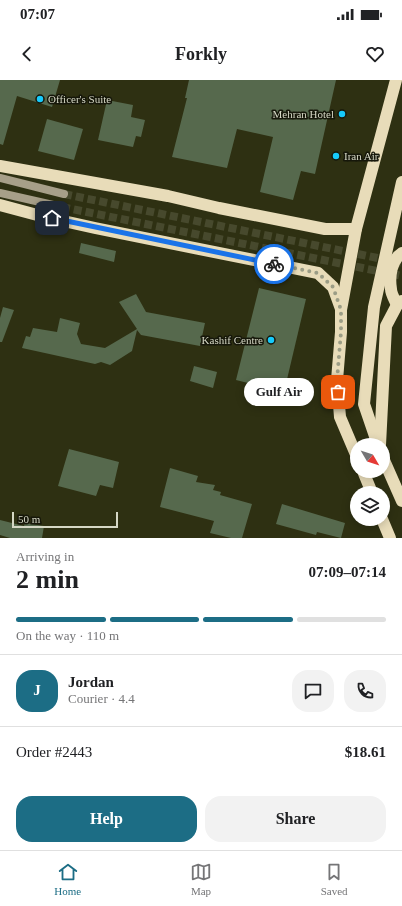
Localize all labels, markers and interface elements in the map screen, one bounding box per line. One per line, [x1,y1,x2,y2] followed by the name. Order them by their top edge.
[20,6,55,22] text: 07:07
[16,43,38,65] icon: back
[364,43,386,65] icon: heart
[175,44,227,64] text: Forkly
[48,93,111,105] place label: Officer's Suite
[35,94,45,104] marker: Officer's Suite
[273,108,334,120] place label: Mehran Hotel
[337,109,347,119] marker: Mehran Hotel
[344,150,379,162] place label: Iran Air
[331,151,341,161] marker: Iran Air
[35,201,69,235] pin
[41,207,63,229] icon: home
[254,244,294,284] courier
[263,253,285,275] icon: bike
[202,334,263,346] place label: Kashif Centre
[266,335,276,345] marker: Kashif Centre
[321,375,355,409] pin
[244,378,314,406] callout: Gulf Air
[327,381,349,403] icon: bag
[256,384,302,399] text: Gulf Air
[350,438,390,478] north arrow
[350,438,390,526] map controls
[350,486,390,526] button: layers
[12,510,118,529] scale bar
[18,513,40,525] text: 50 m
[16,549,74,564] text: Arriving in
[309,564,386,580] text: 07:09–07:14
[16,565,79,594] text: 2 min
[16,628,119,643] text: On the way · 110 m
[292,670,334,712] button: chat
[344,670,386,712] button: phone
[68,674,114,690] text: Jordan
[33,682,41,698] text: J
[68,691,135,706] text: Courier · 4.4
[16,744,92,760] text: Order #2443
[345,744,386,760] text: $18.61
[16,796,197,842] button: Help
[205,796,386,842] button: Share
[54,861,81,897] tab: Home
[190,861,212,897] tab: Map
[321,861,348,897] tab: Saved

